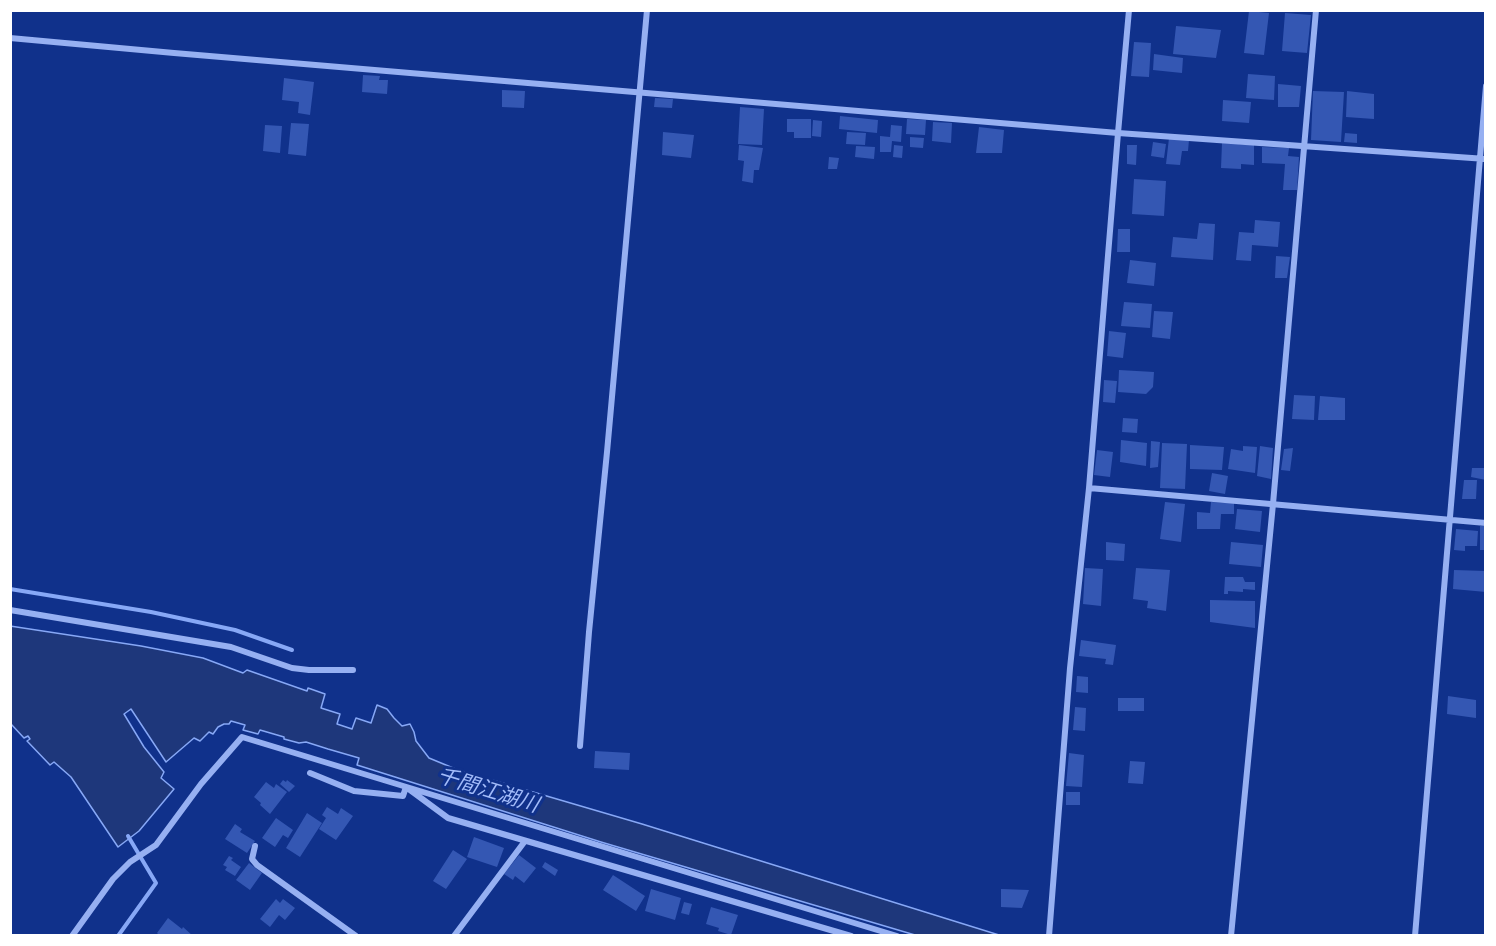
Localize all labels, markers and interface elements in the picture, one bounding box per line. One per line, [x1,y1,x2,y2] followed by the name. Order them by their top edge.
[434,763,542,817] water label: 千間江湖川

